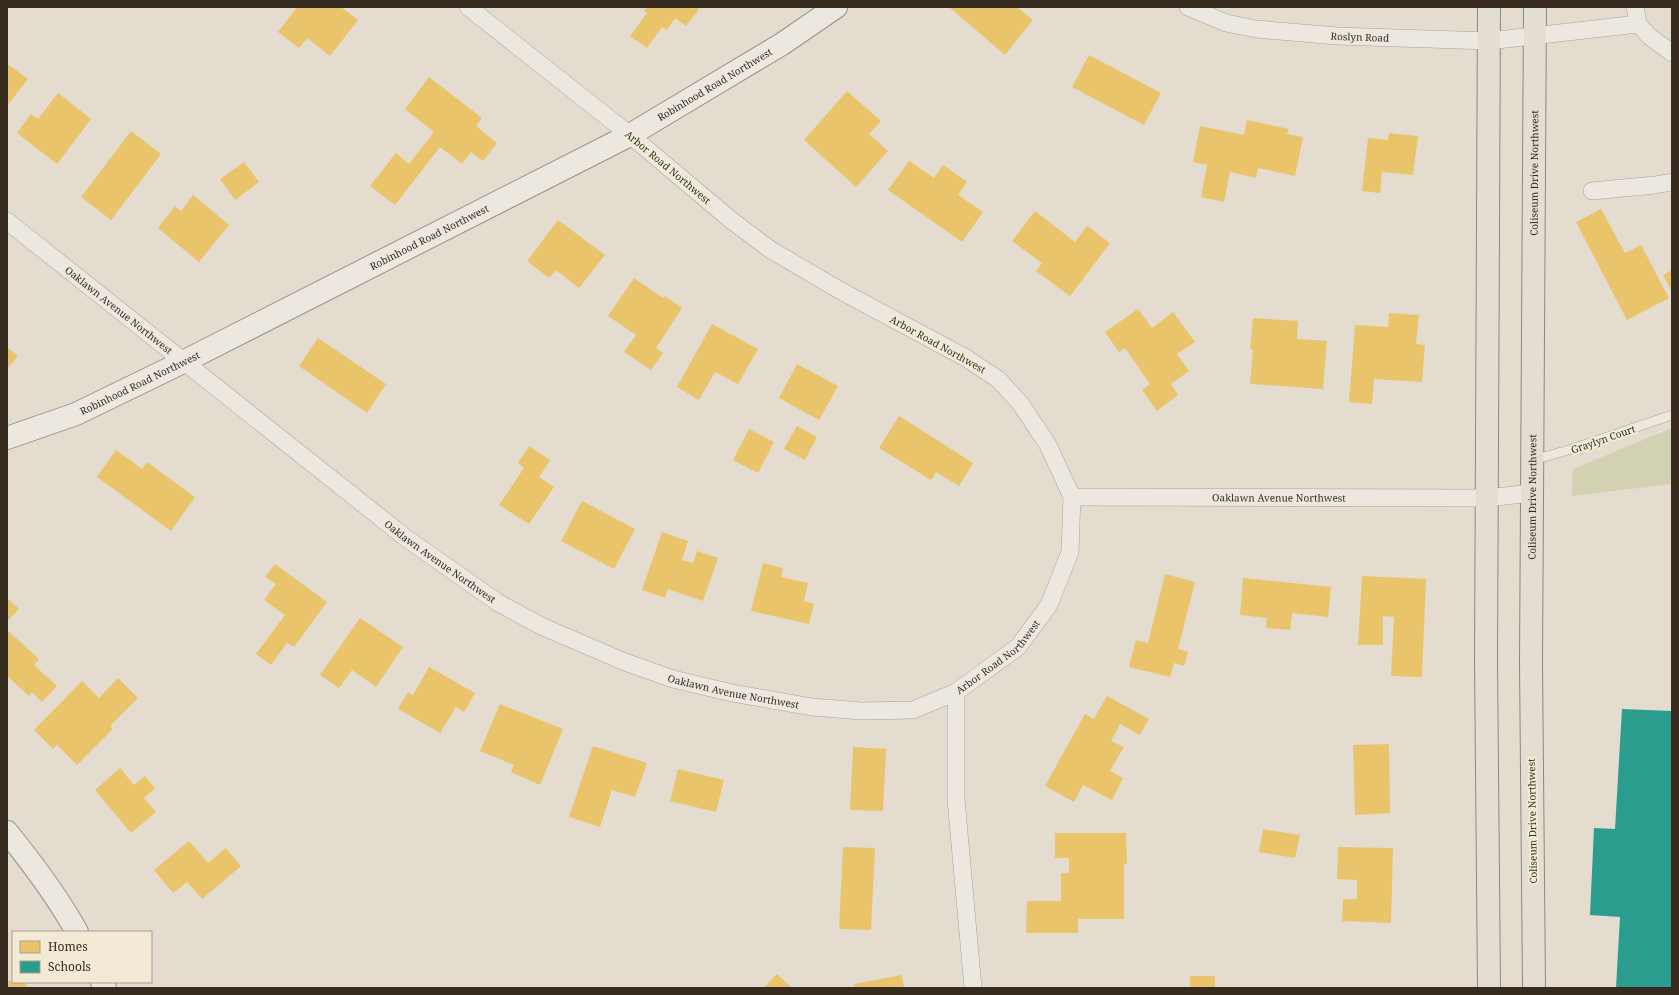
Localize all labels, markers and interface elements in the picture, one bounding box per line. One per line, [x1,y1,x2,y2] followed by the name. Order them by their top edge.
[1330,28,1389,45] street label: Roslyn Road
[655,44,775,124] street label: Robinhood Road Northwest
[1527,110,1541,236] street label: Coliseum Drive Northwest
[622,127,714,207] street label: Arbor Road Northwest
[367,201,491,273] street label: Robinhood Road Northwest
[62,263,176,357] street label: Oaklawn Avenue Northwest
[888,312,989,376] street label: Arbor Road Northwest
[78,347,202,418] street label: Robinhood Road Northwest
[1569,421,1637,457] street label: Graylyn Court
[1525,434,1539,560] street label: Coliseum Drive Northwest
[1212,490,1346,505] street label: Oaklawn Avenue Northwest
[382,517,499,606] street label: Oaklawn Avenue Northwest
[953,616,1043,697] street label: Arbor Road Northwest
[666,671,801,712] street label: Oaklawn Avenue Northwest
[1524,758,1540,884] street label: Coliseum Drive Northwest
[12,931,152,983] legend
[48,938,88,955] text: Homes
[48,958,91,975] text: Schools

